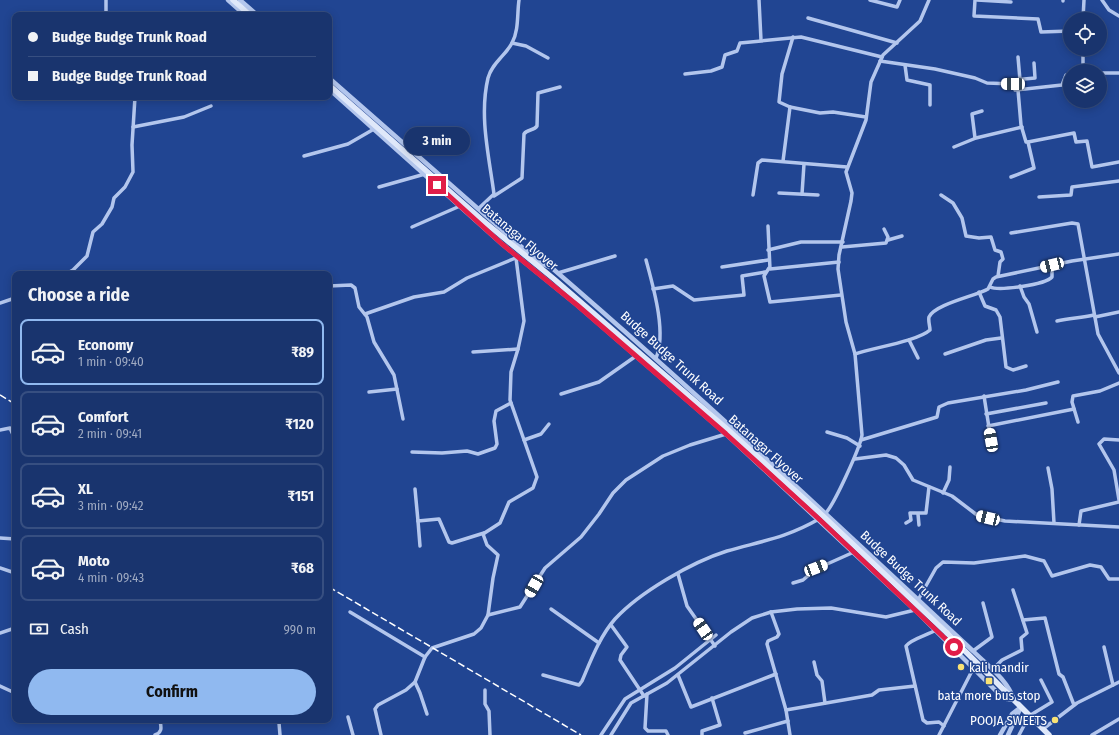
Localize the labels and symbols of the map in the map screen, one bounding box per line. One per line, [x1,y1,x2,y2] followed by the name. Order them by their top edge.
[1001,78,1025,90] car
[404,127,470,155] callout: 3 min
[428,176,446,194] route end
[479,201,562,274] street label: Batanagar Flyover
[1039,256,1065,274] car
[618,308,726,408] street label: Budge Budge Trunk Road
[726,412,807,487] street label: Batanagar Flyover
[983,427,999,453] car
[975,509,1001,527] car
[857,527,965,629] street label: Budge Budge Trunk Road
[803,558,829,578] car
[523,573,545,599] car
[691,616,715,642] car
[945,638,963,656] route start
[969,660,1029,675] place label: kali mandir
[956,662,966,672] marker: kali mandir
[984,676,994,686] marker: bata more bus stop
[938,688,1041,703] place label: bata more bus stop
[970,713,1047,728] place label: POOJA SWEETS
[1050,715,1060,725] marker: POOJA SWEETS

